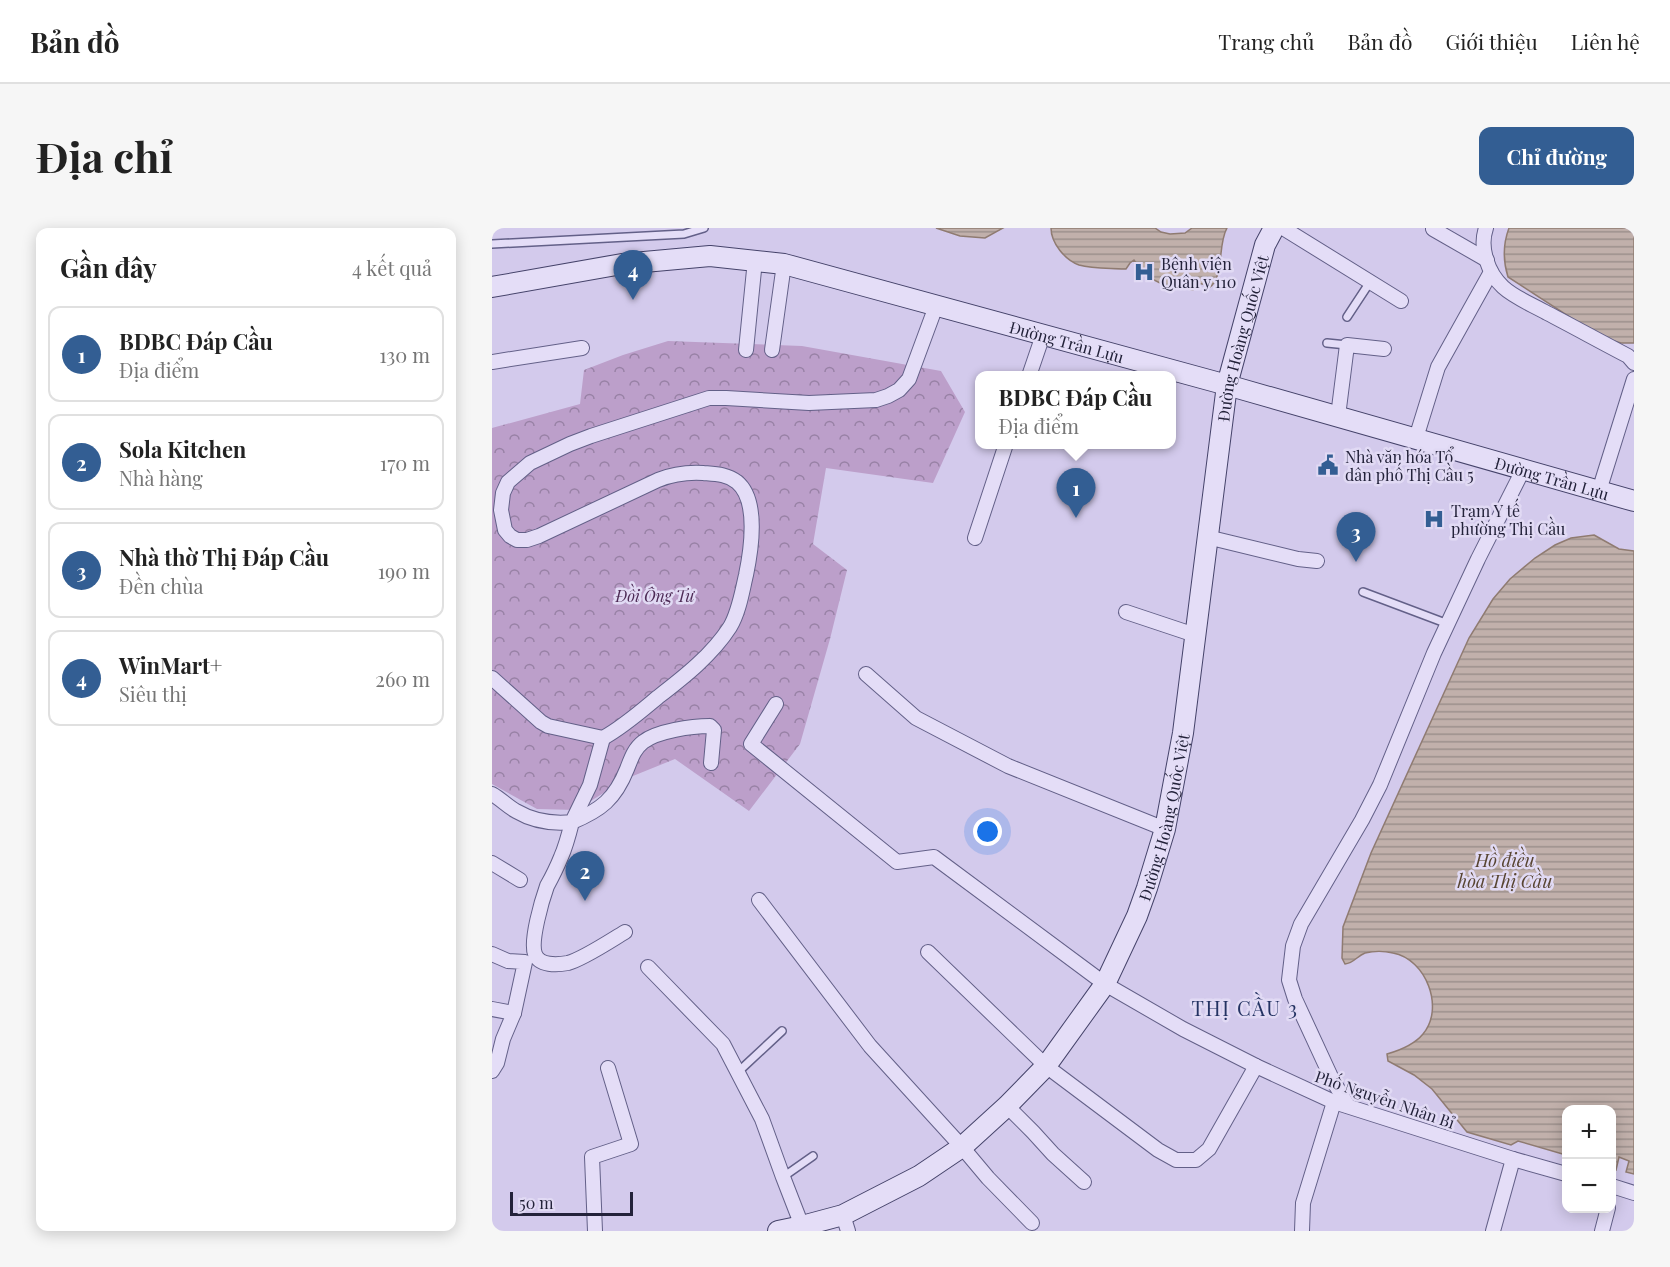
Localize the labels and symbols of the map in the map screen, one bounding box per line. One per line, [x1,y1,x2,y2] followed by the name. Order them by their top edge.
[614,250,652,300] pin: 4
[1212,252,1272,423] street label: Đường Hoàng Quốc Việt
[1161,253,1236,292] place label: Bệnh viện Quân y 110
[1132,260,1156,284] hospital icon: Bệnh viện Quân y 110
[1007,316,1126,367] street label: Đường Trần Lựu
[1345,446,1474,485] place label: Nhà văn hóa Tổ dân phố Thị Cầu 5
[1493,451,1611,504] street label: Đường Trần Lựu
[1316,453,1340,477] public building icon: Nhà văn hóa Tổ dân phố Thị Cầu 5
[1056,468,1096,518] pin: 1
[1451,498,1565,539] place label: Trạm Y tế phường Thị Cầu
[1422,507,1446,531] hospital icon: Trạm Y tế phường Thị Cầu
[1336,512,1376,562] pin: 3
[615,583,695,606] park label: Đồi Ông Tư
[1133,731,1193,903] street label: Đường Hoàng Quốc Việt
[973,817,1002,846] your location
[1457,846,1552,893] water label: Hồ điều hòa Thị Cầu
[566,852,604,901] pin: 2
[1192,991,1298,1021] district label: THỊ CẦU 3
[1312,1063,1459,1133] street label: Phố Nguyễn Nhân Bỉ
[510,1189,633,1216] scale bar

